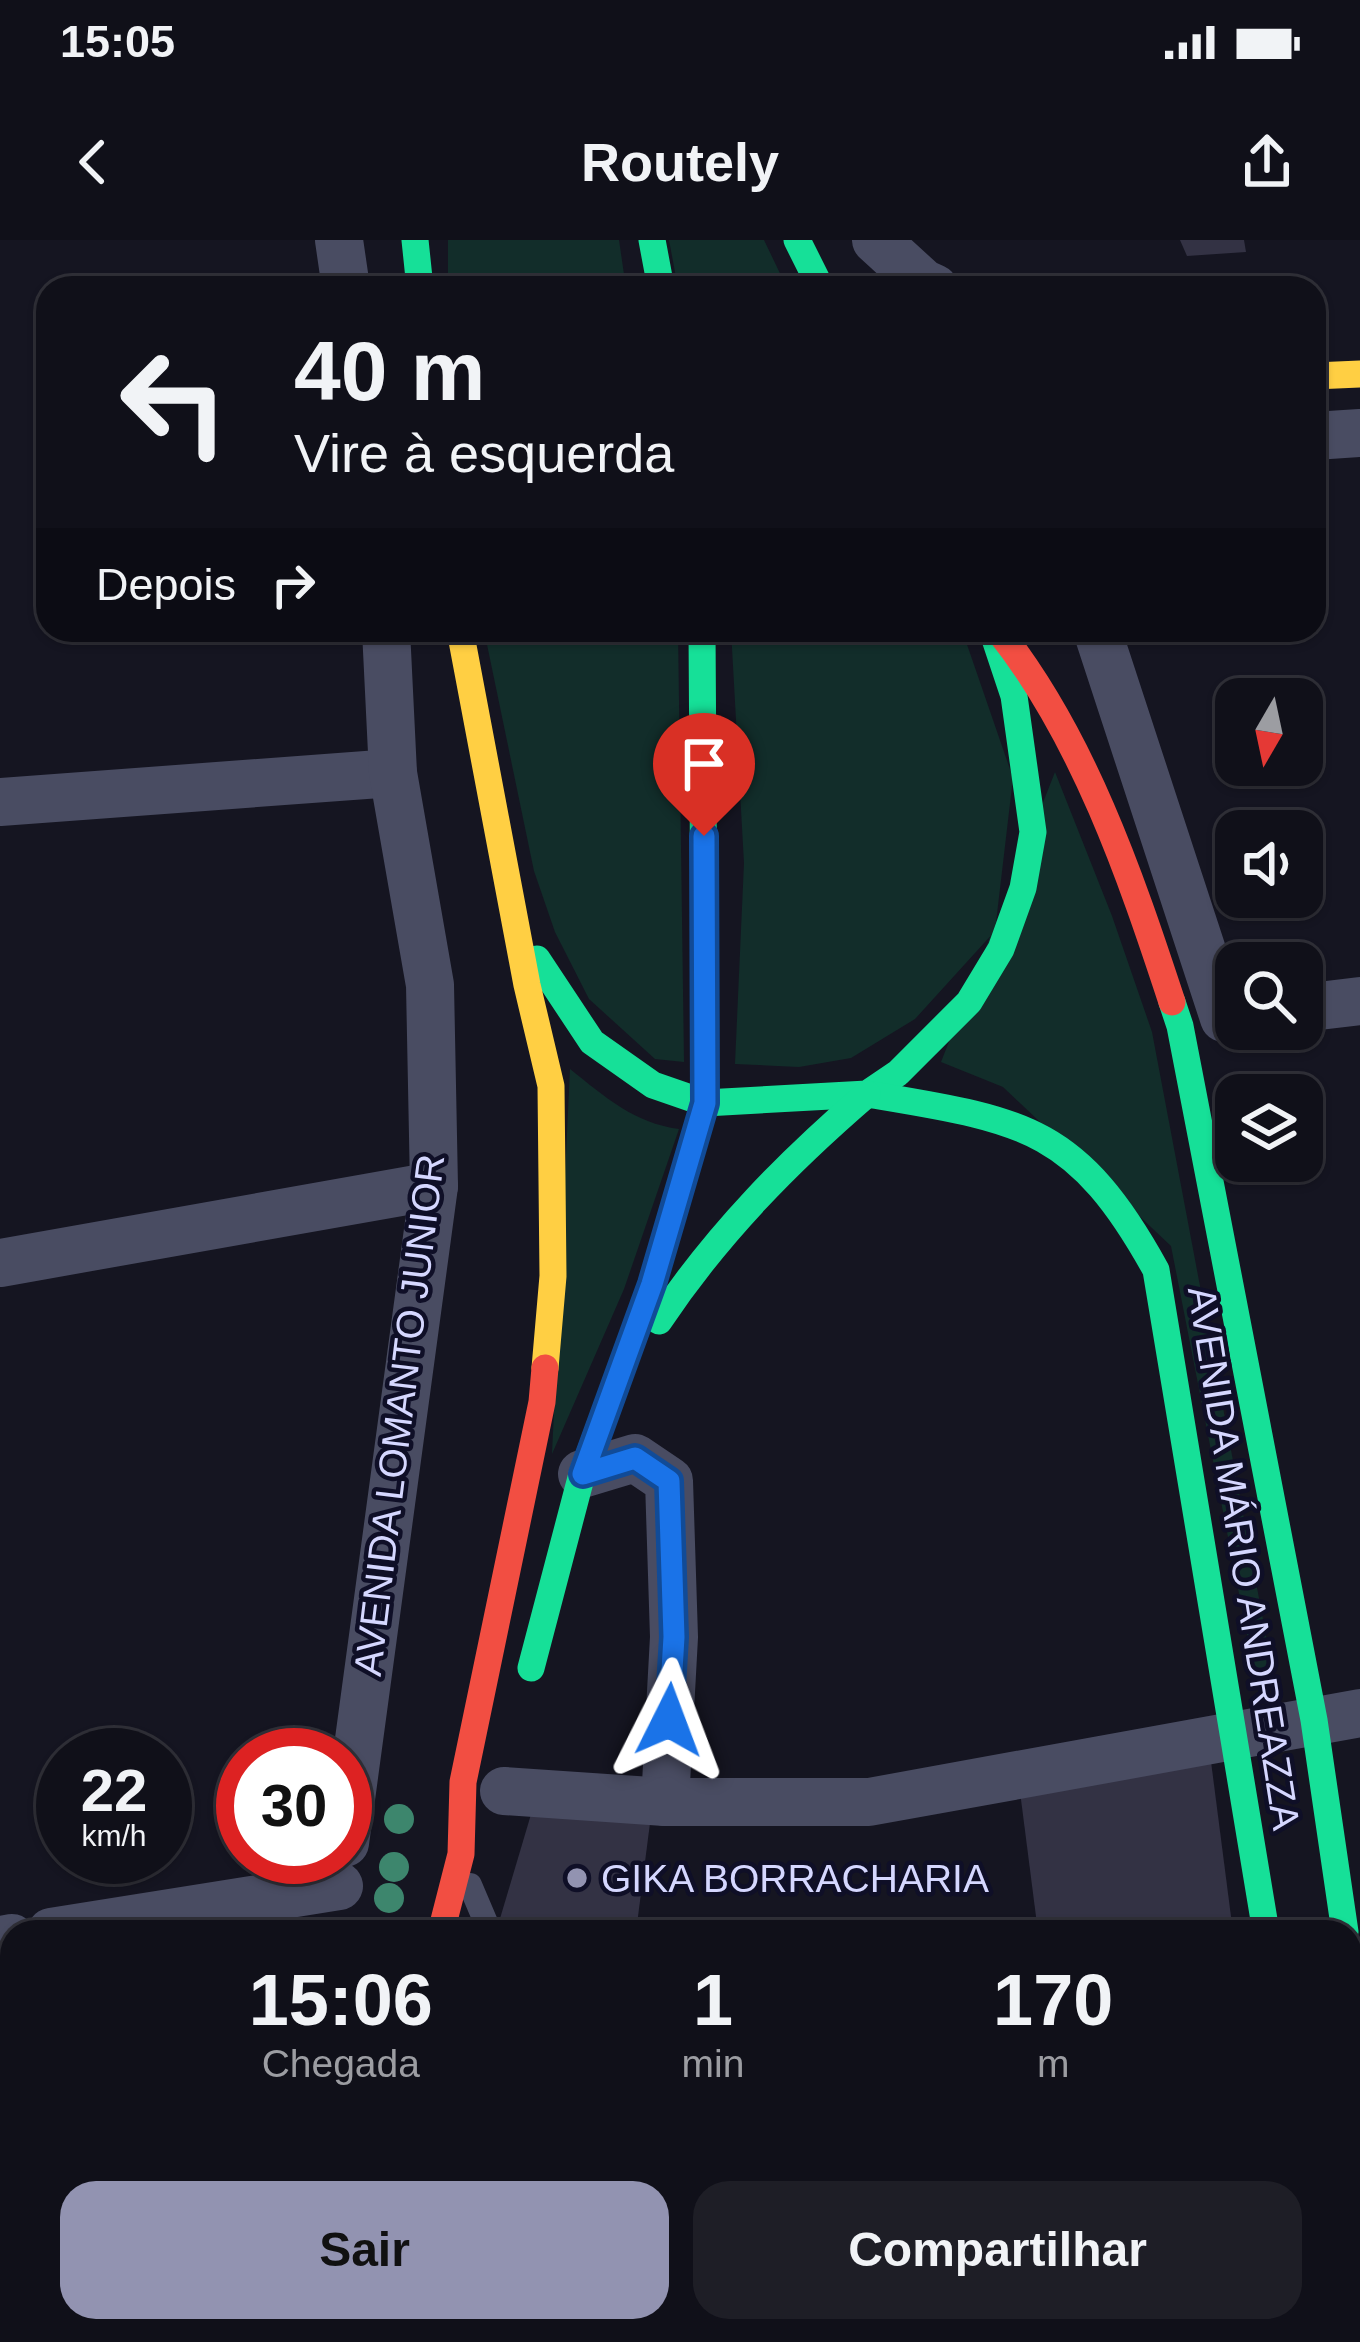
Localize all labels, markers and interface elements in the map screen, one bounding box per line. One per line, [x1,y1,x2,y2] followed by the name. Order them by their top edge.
[60,16,175,67] text: 15:05
[60,129,126,195] icon: back
[1234,129,1300,195] icon: share
[581,132,779,192] text: Routely
[96,324,252,480] icon: left
[294,324,485,418] text: 40 m
[294,423,674,483] text: Vire à esquerda
[260,552,326,618] icon: right
[96,559,236,610] text: Depois
[1215,678,1323,786] north arrow
[1215,678,1323,1182] map controls
[653,713,755,836] pin
[671,731,737,797] icon: arrive
[1215,810,1323,918] button: sound
[1215,942,1323,1050] button: search
[1215,1074,1323,1182] button: layers
[346,1152,452,1678] street label: AVENIDA LOMANTO JUNIOR
[1180,1283,1308,1833] street label: AVENIDA MÁRIO ANDREAZZA
[606,1657,732,1783] position arrow
[216,1728,372,1884] speed limit sign: 30
[81,1757,147,1824] text: 22
[81,1819,147,1852] text: km/h
[601,1857,989,1900] place label: GIKA BORRACHARIA
[564,1865,590,1891] marker: GIKA BORRACHARIA
[249,1960,433,2040] text: 15:06
[693,1960,733,2040] text: 1
[993,1960,1113,2040] text: 170
[262,2042,420,2085] text: Chegada
[682,2042,744,2085] text: min
[1037,2042,1069,2085] text: m
[60,2181,669,2319] button: Sair
[693,2181,1302,2319] button: Compartilhar

